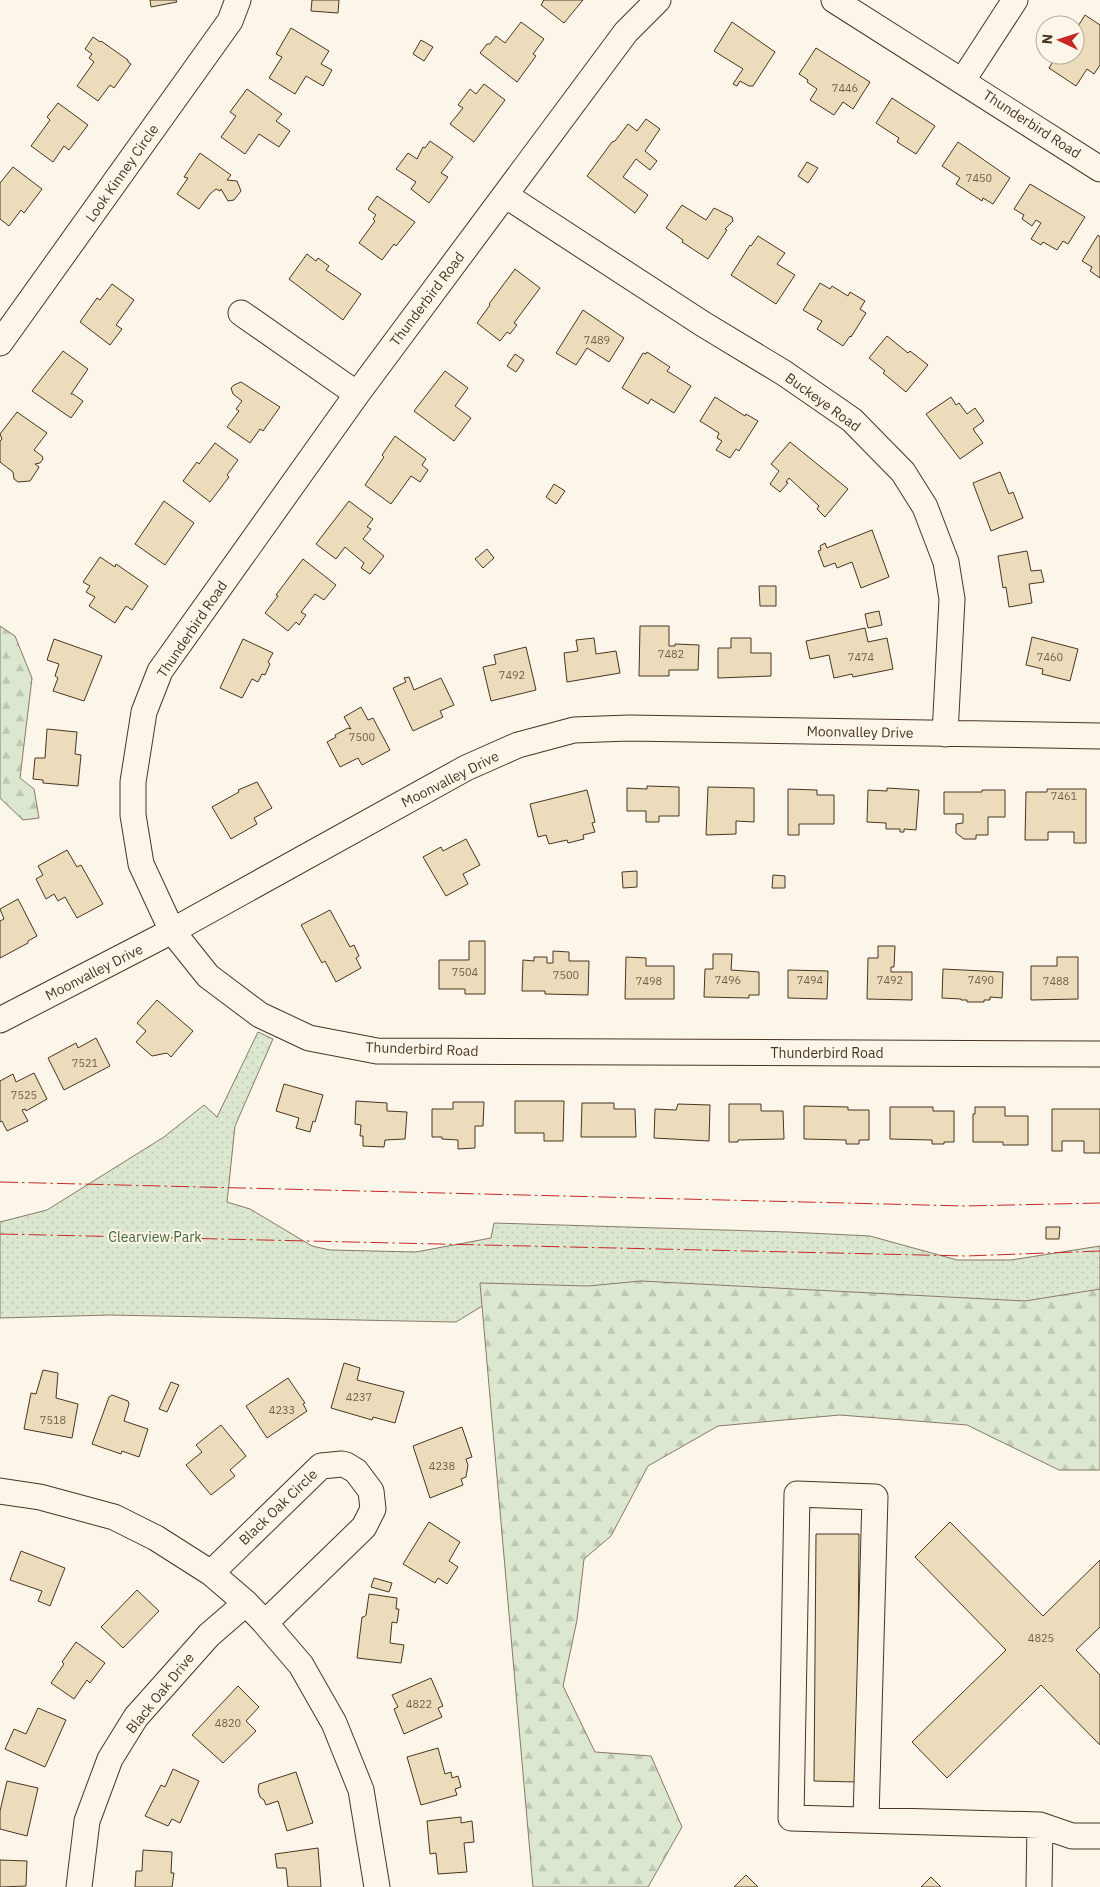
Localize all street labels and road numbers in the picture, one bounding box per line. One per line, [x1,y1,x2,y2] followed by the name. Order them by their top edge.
[980,86,1084,162] street label: Thunderbird Road
[82,120,163,225] street label: Look Kinney Circle
[386,248,468,350] street label: Thunderbird Road
[782,369,864,435] street label: Buckeye Road
[153,577,231,681] street label: Thunderbird Road
[806,722,914,742] street label: Moonvalley Drive
[398,747,502,811] street label: Moonvalley Drive
[42,940,146,1004] street label: Moonvalley Drive
[365,1038,479,1060] street label: Thunderbird Road
[770,1044,884,1062] street label: Thunderbird Road
[235,1465,321,1549] street label: Black Oak Circle
[122,1649,198,1737] street label: Black Oak Drive

